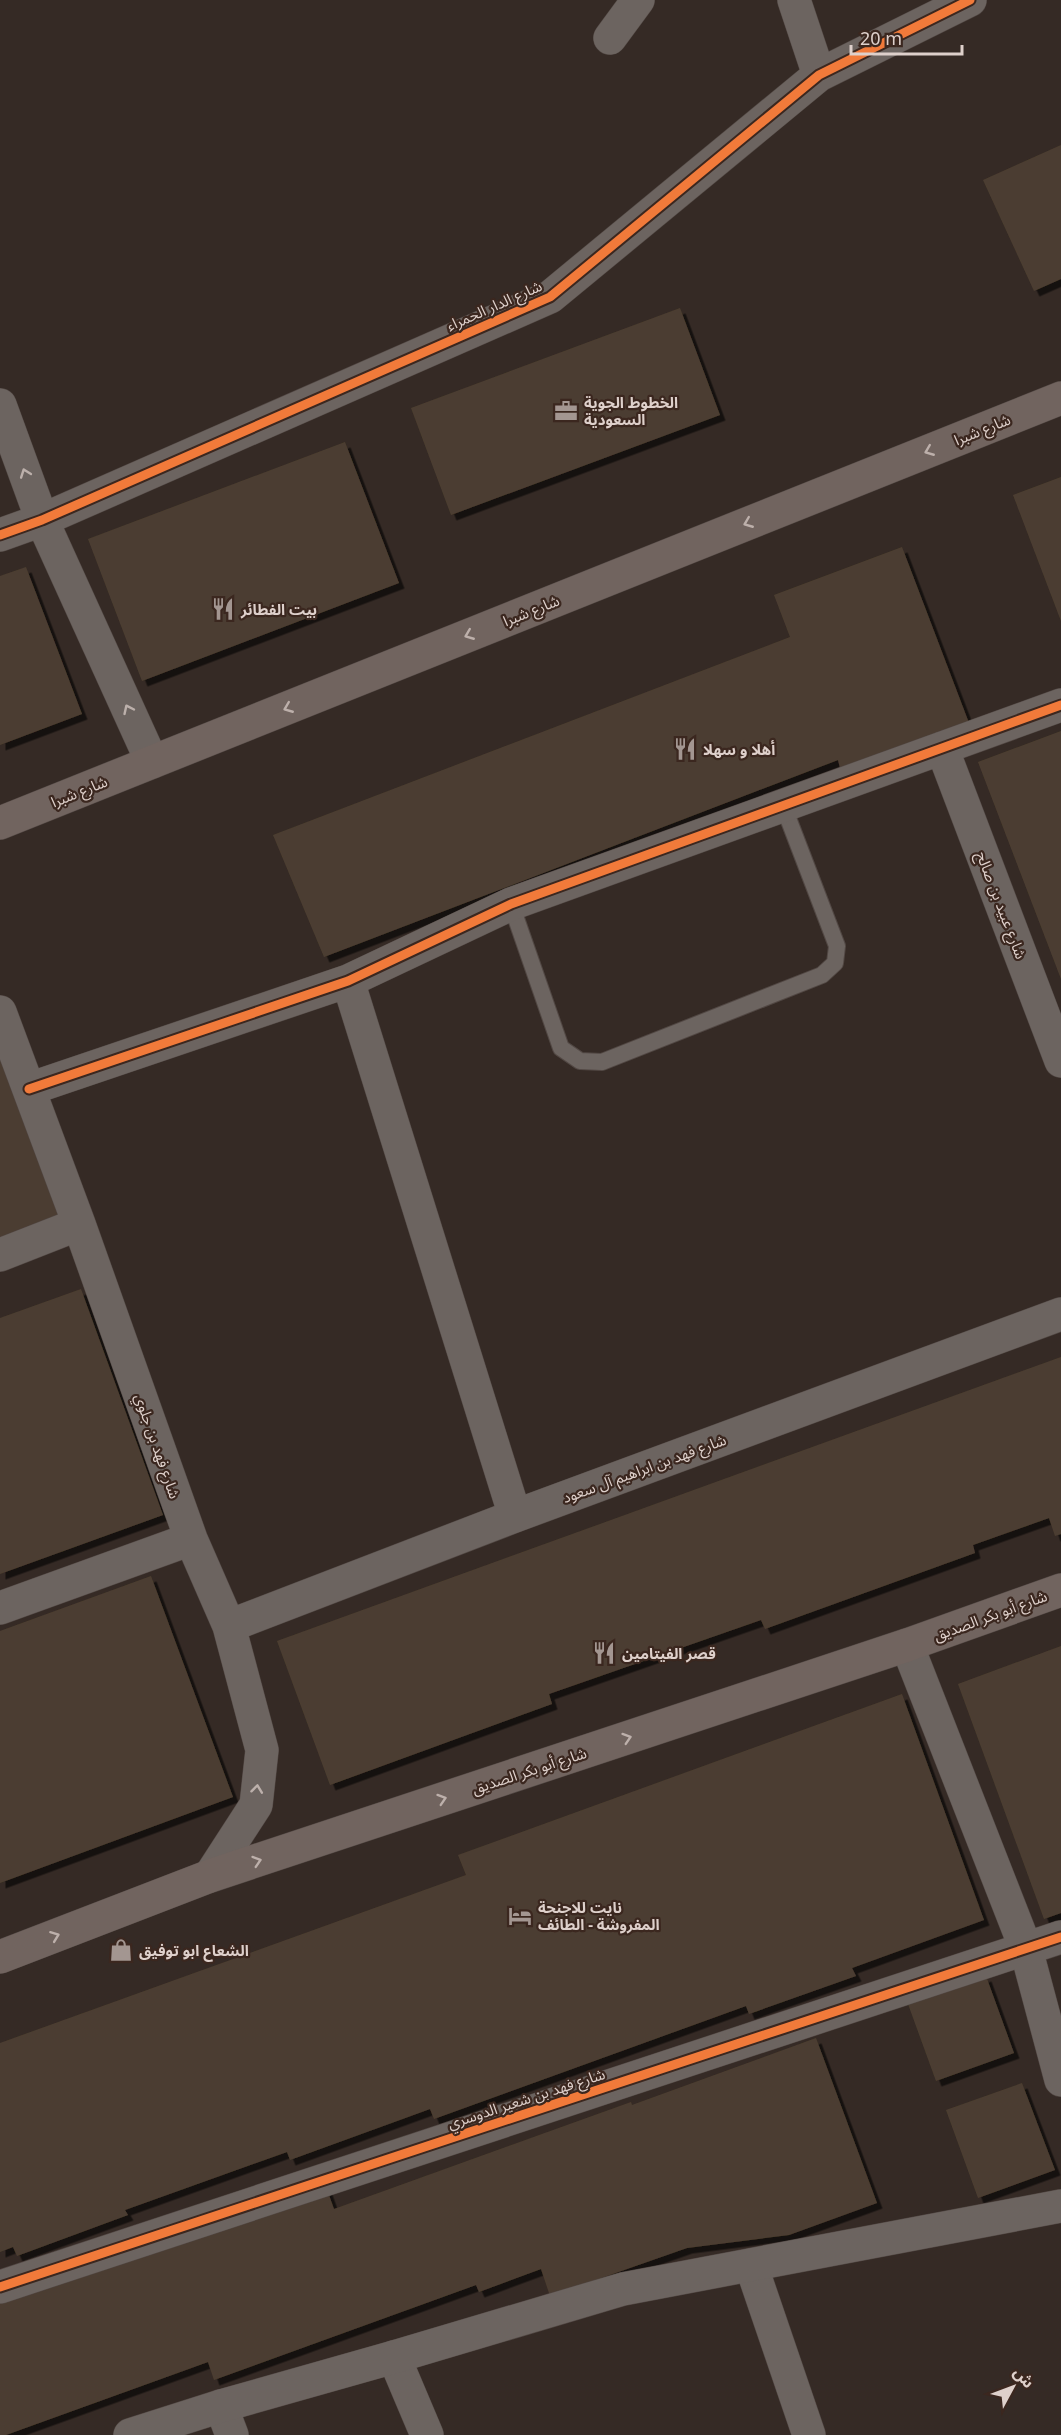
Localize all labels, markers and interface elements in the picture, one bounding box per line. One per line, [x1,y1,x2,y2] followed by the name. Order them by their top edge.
[851,18,962,56] scale bar
[860,26,902,50] text: 20 m
[443,275,546,338] street label: شارع الدار الحمراء
[584,392,678,429] place label: الخطوط الجوية السعودية
[553,398,579,424] office icon: الخطوط الجوية السعودية
[951,409,1015,452] street label: شارع شبرا
[924,444,935,456] one-way arrow
[19,468,32,479] one-way arrow
[743,516,754,528] one-way arrow
[500,590,564,633] street label: شارع شبرا
[210,596,236,622] restaurant icon: بيت الفطائر
[240,599,317,619] place label: بيت الفطائر
[465,628,476,640] one-way arrow
[284,701,295,713] one-way arrow
[124,704,136,715] one-way arrow
[672,736,698,762] restaurant icon: أهلا و سهلا
[703,739,775,759] place label: أهلا و سهلا
[48,771,112,814] street label: شارع شبرا
[969,848,1032,963] street label: شارع عبيد بن صالح
[128,1391,185,1502] street label: شارع فهد بن جلوي
[559,1429,730,1510] street label: شارع فهد بن ابراهيم آل سعود
[930,1585,1051,1648] street label: شارع أبو بكر الصديق
[591,1640,617,1666] restaurant icon: قصر الفيتامين
[622,1643,716,1663] place label: قصر الفيتامين
[621,1732,632,1745] one-way arrow
[469,1742,590,1801] street label: شارع أبو بكر الصديق
[251,1784,263,1793] one-way arrow
[436,1794,447,1807] one-way arrow
[251,1855,262,1868] one-way arrow
[538,1897,660,1934] place label: نايت للاجنحة المفروشة - الطائف
[507,1903,533,1929] hotel icon: نايت للاجنحة المفروشة - الطائف
[48,1931,59,1943] one-way arrow
[108,1937,134,1963] shop icon: الشعاع ابو توفيق
[139,1940,249,1962] place label: الشعاع ابو توفيق
[445,2063,608,2136] street label: شارع فهد بن شعير الدوسري
[983,2357,1043,2417] north arrow
[1009,2362,1040,2393] text: ش

